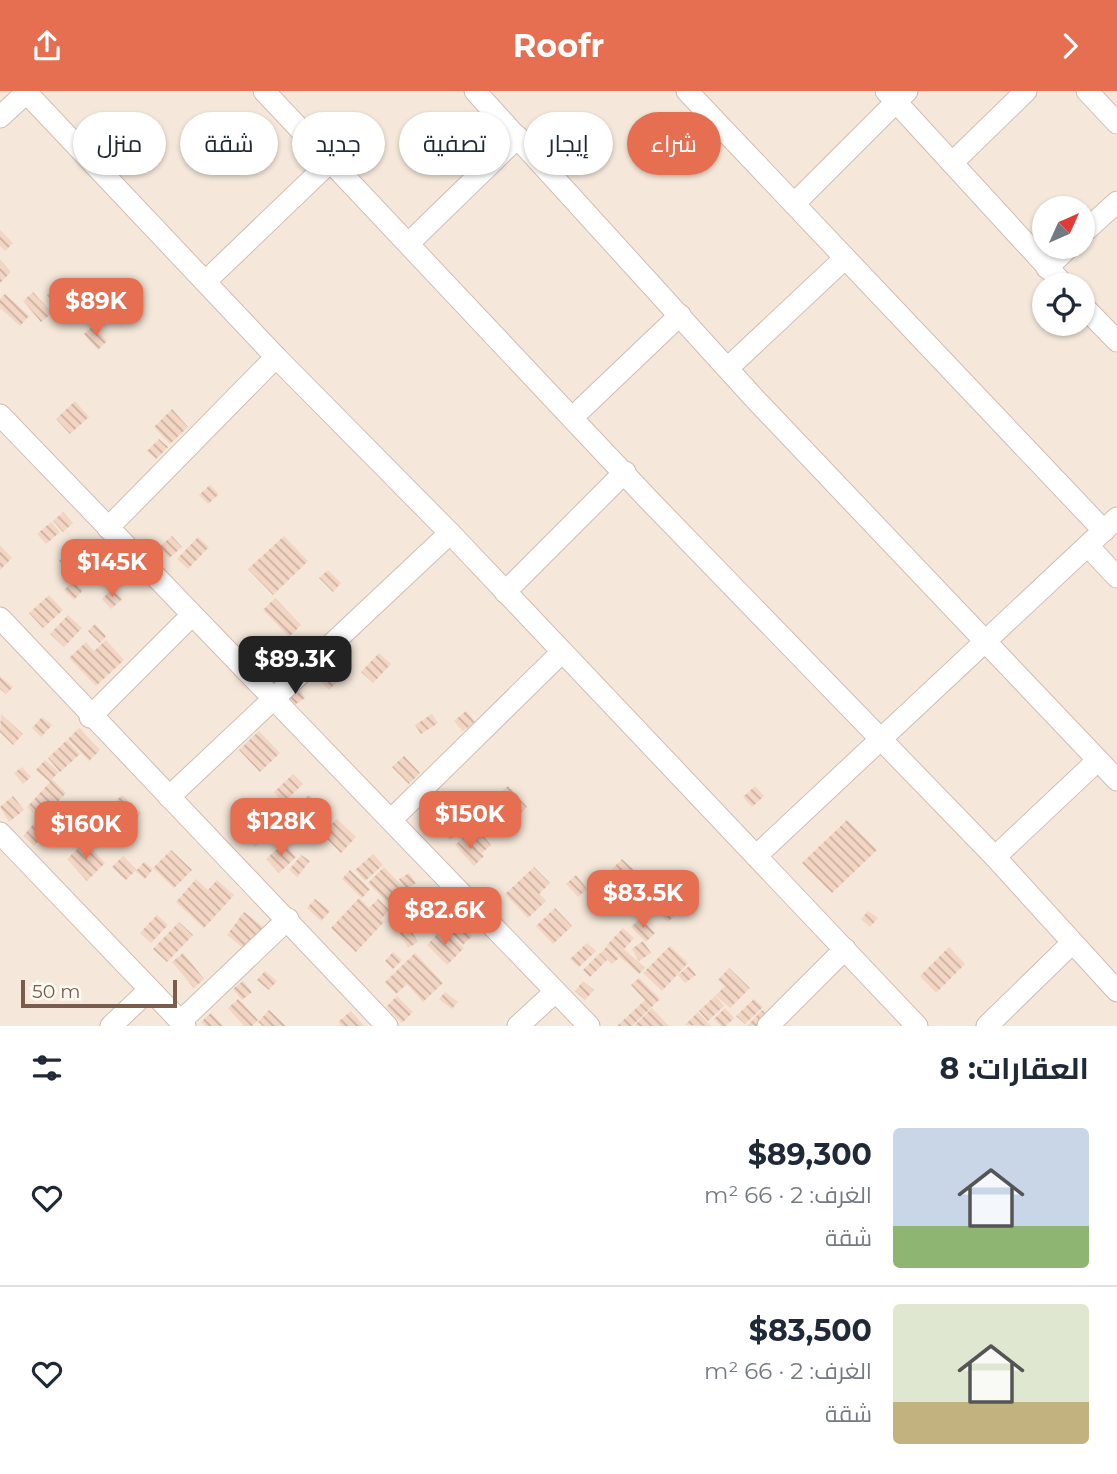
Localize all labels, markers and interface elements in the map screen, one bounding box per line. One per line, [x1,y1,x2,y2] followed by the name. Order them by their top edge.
[513,26,604,65] text: Roofr
[28,27,66,65] icon: share
[1051,27,1089,65] icon: forward
[73,112,166,175] chip: منزل
[180,112,278,175] chip: شقة
[292,112,385,175] chip: جديد
[399,112,510,175] chip: تصفية
[524,112,613,175] chip: إيجار
[627,112,721,175] chip: شراء
[1032,196,1096,259] north arrow
[1032,196,1095,336] map controls
[1032,273,1095,336] button: locate
[55,279,137,338] pin: $89K
[65,287,127,315] text: $89K
[63,539,161,599] pin: $145K
[77,548,147,576] text: $145K
[238,637,352,696] pin: $89.3K
[254,645,336,673] text: $89.3K
[421,791,519,851] pin: $150K
[232,799,330,858] pin: $128K
[435,800,505,828] text: $150K
[37,801,135,861] pin: $160K
[246,807,316,835] text: $128K
[51,810,121,838] text: $160K
[586,871,700,930] pin: $83.5K
[603,879,683,907] text: $83.5K
[388,887,502,947] pin: $82.6K
[404,896,486,924] text: $82.6K
[21,977,177,1009] scale bar
[32,980,80,1003] text: 50 m
[28,1049,66,1087] icon: filters
[940,1050,1089,1087] text: العقارات: 8
[748,1136,872,1173] text: $89,300
[949,1156,1033,1240] icon: home
[28,1179,66,1217] icon: heart
[704,1181,872,1209] text: الغرف: 2 · 66 m²
[825,1224,872,1252] text: شقة
[749,1312,872,1349] text: $83,500
[949,1332,1033,1416] icon: home
[28,1355,66,1393] icon: heart
[704,1357,872,1385] text: الغرف: 2 · 66 m²
[825,1400,872,1428] text: شقة

